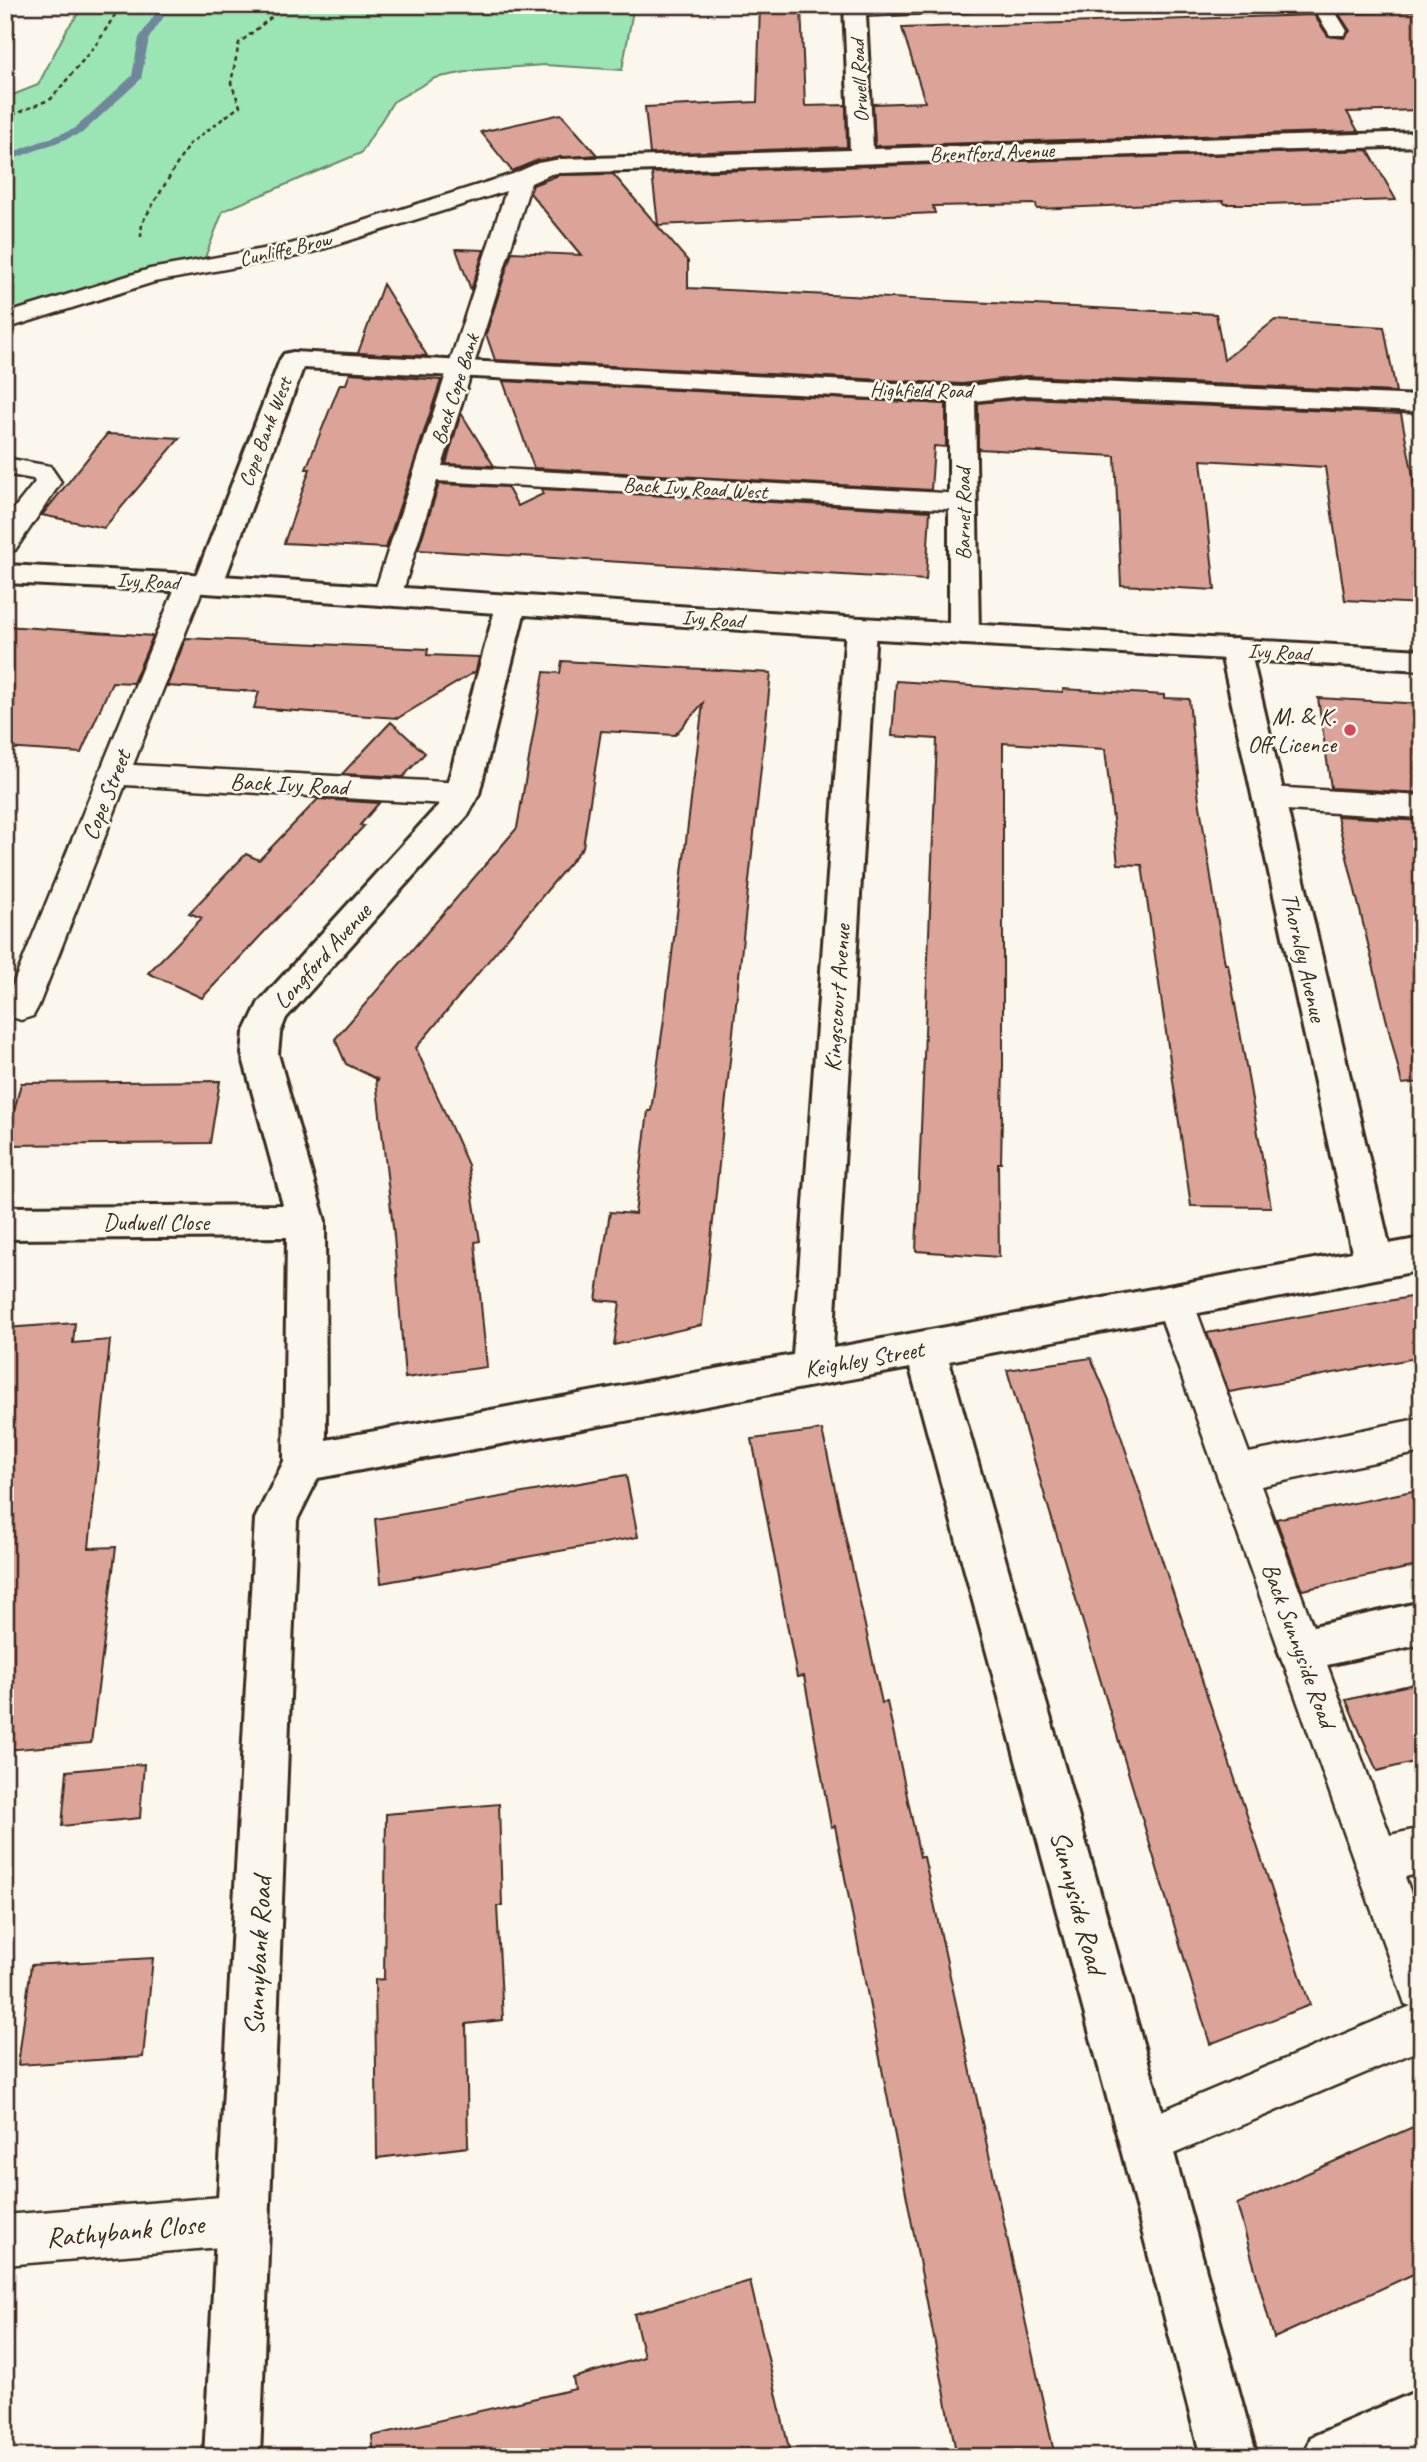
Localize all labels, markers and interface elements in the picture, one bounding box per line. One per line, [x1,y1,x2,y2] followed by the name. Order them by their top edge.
[844,35,874,123] street label: Orwell Road
[929,137,1056,167] street label: Brentford Avenue
[237,225,335,272] street label: Cunliffe Brow
[425,329,486,448] street label: Back Cope Bank
[232,372,298,490] street label: Cope Bank West
[870,376,976,404] street label: Highfield Road
[950,464,976,560] street label: Barnet Road
[622,471,770,505] street label: Back Ivy Road West
[116,566,183,596] street label: Ivy Road
[681,604,748,634] street label: Ivy Road
[1247,637,1314,667] street label: Ivy Road
[1247,701,1338,759] place label: M. & K. Off Licence
[1342,722,1358,738] marker: M. & K. Off Licence
[74,744,138,844] street label: Cope Street
[229,766,352,802] street label: Back Ivy Road
[1275,890,1334,1027] street label: Thornley Avenue
[267,895,379,1015] street label: Longford Avenue
[817,921,857,1073] street label: Kingscourt Avenue
[103,1207,211,1237] street label: Dudwell Close
[802,1333,928,1384] street label: Keighley Street
[1255,1559,1344,1735] street label: Back Sunnyside Road
[1043,1827,1115,1981] street label: Sunnyside Road
[236,1872,279,2036] street label: Sunnybank Road
[45,2206,207,2255] street label: Rathybank Close

